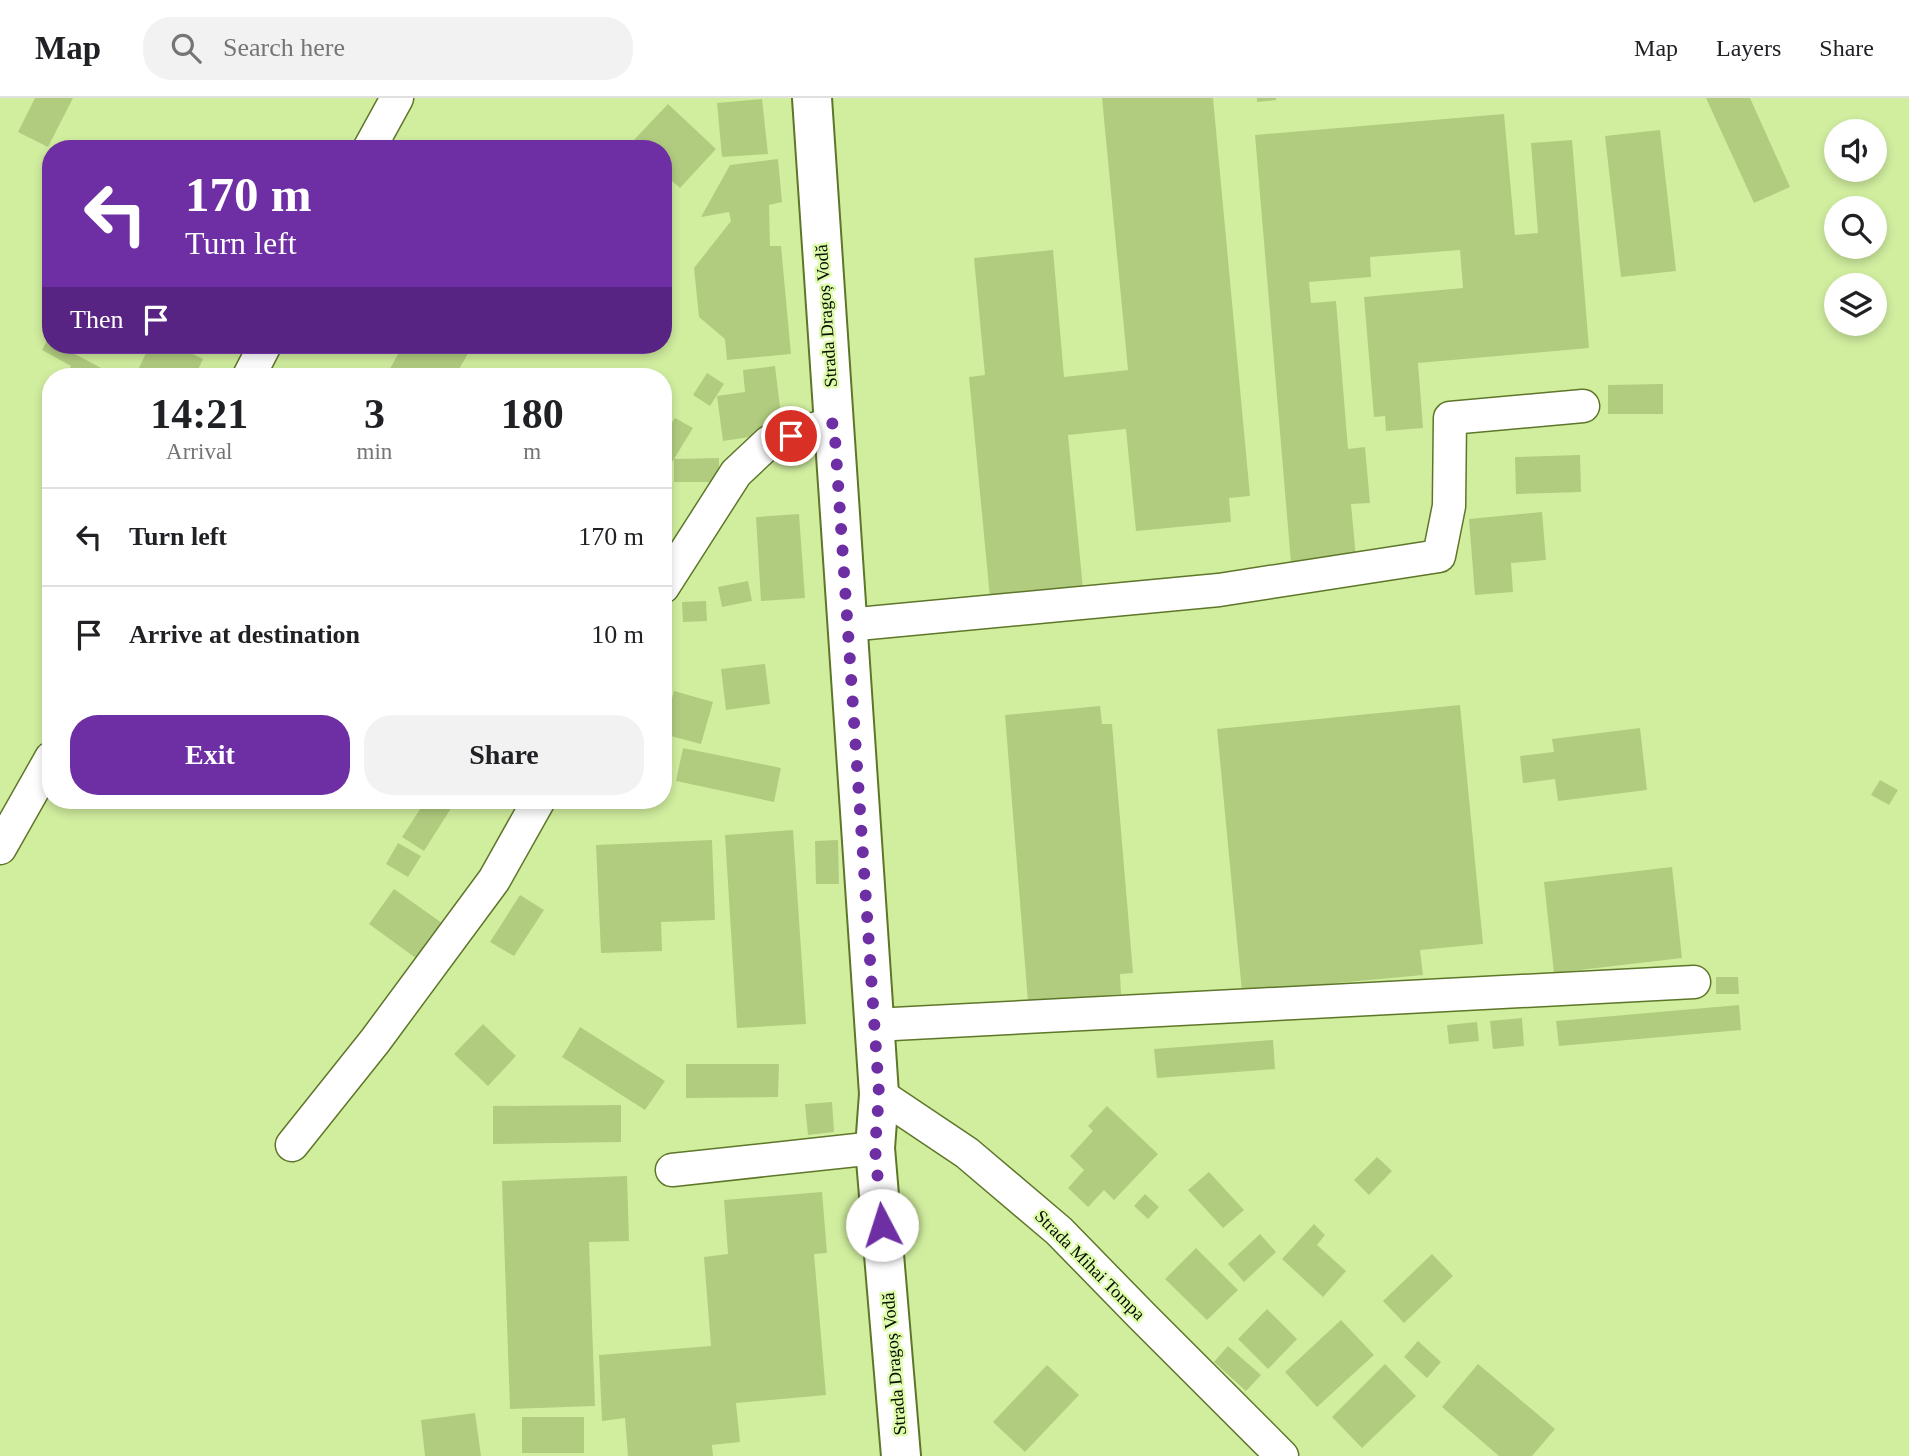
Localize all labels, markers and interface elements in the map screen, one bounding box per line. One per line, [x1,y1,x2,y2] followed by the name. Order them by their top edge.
[143,17,633,80] search box
[167,29,205,67] icon: search
[35,30,101,66] text: Map
[223,33,345,62] text: Search here
[1634,35,1678,61] text: Map
[1716,35,1781,61] text: Layers
[1819,35,1874,61] text: Share
[1824,119,1887,336] map controls
[1824,119,1887,182] button: sound
[185,167,312,222] text: 170 m
[70,168,161,259] icon: left
[1824,196,1887,259] button: search
[185,225,297,261] text: Turn left
[811,244,841,388] street label: Strada Dragoș Vodă
[1824,273,1887,336] button: layers
[137,301,175,339] icon: arrive
[70,305,123,334] text: Then
[150,391,248,437] text: 14:21
[364,391,385,437] text: 3
[501,391,564,437] text: 180
[761,406,821,466] pin
[772,417,810,455] icon: arrive
[166,439,233,464] text: Arrival
[357,439,392,464] text: min
[523,439,541,464] text: m
[70,518,108,556] icon: left
[129,522,227,551] text: Turn left
[578,522,644,551] text: 170 m
[70,616,108,654] icon: arrive
[129,620,360,649] text: Arrive at destination
[591,620,644,649] text: 10 m
[70,715,350,795] button: Exit
[364,715,644,795] button: Share
[845,1188,919,1262] position arrow
[1031,1206,1149,1324] street label: Strada Mihai Tompa
[878,1292,910,1436] street label: Strada Dragoș Vodă

